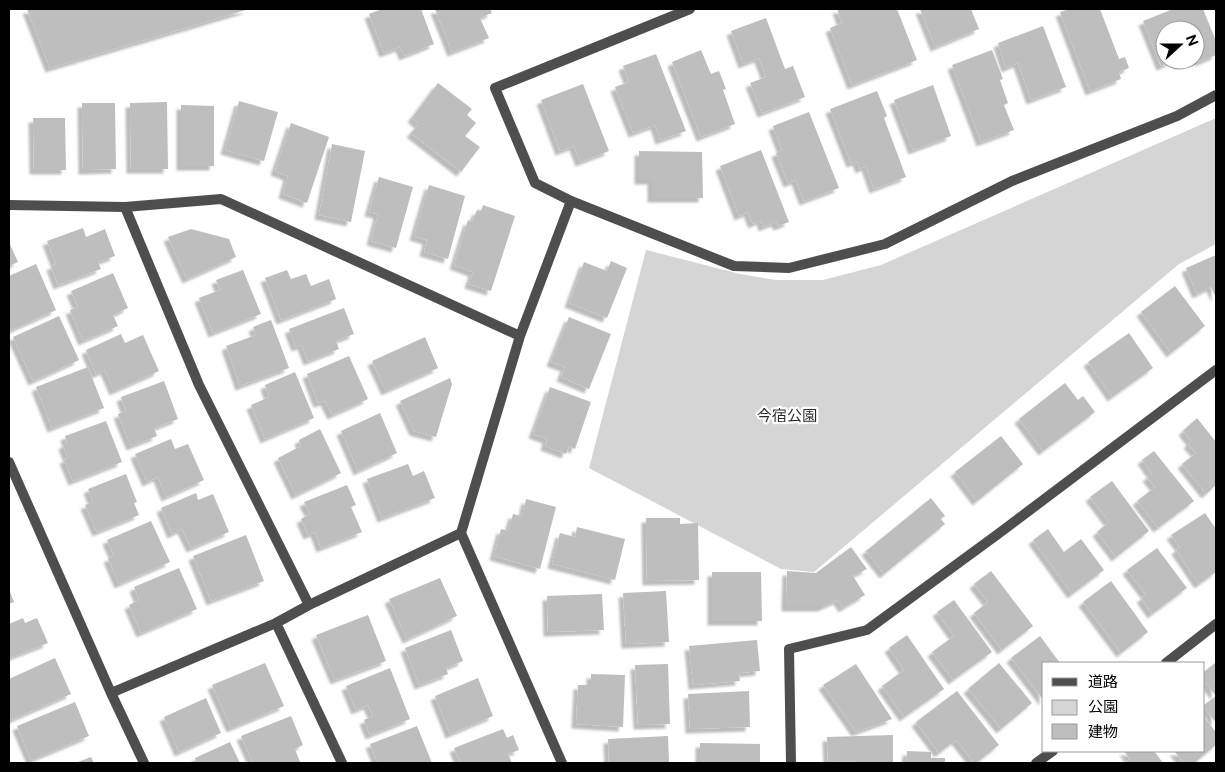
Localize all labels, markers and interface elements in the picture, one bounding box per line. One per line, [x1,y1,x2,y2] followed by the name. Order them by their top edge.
[1155,20,1205,70] north arrow
[1183,32,1202,48] text: N
[757,407,817,424] park label: 今宿公園
[1042,662,1205,752] legend
[1088,673,1118,690] text: 道路
[1088,698,1118,715] text: 公園
[1088,723,1118,740] text: 建物

